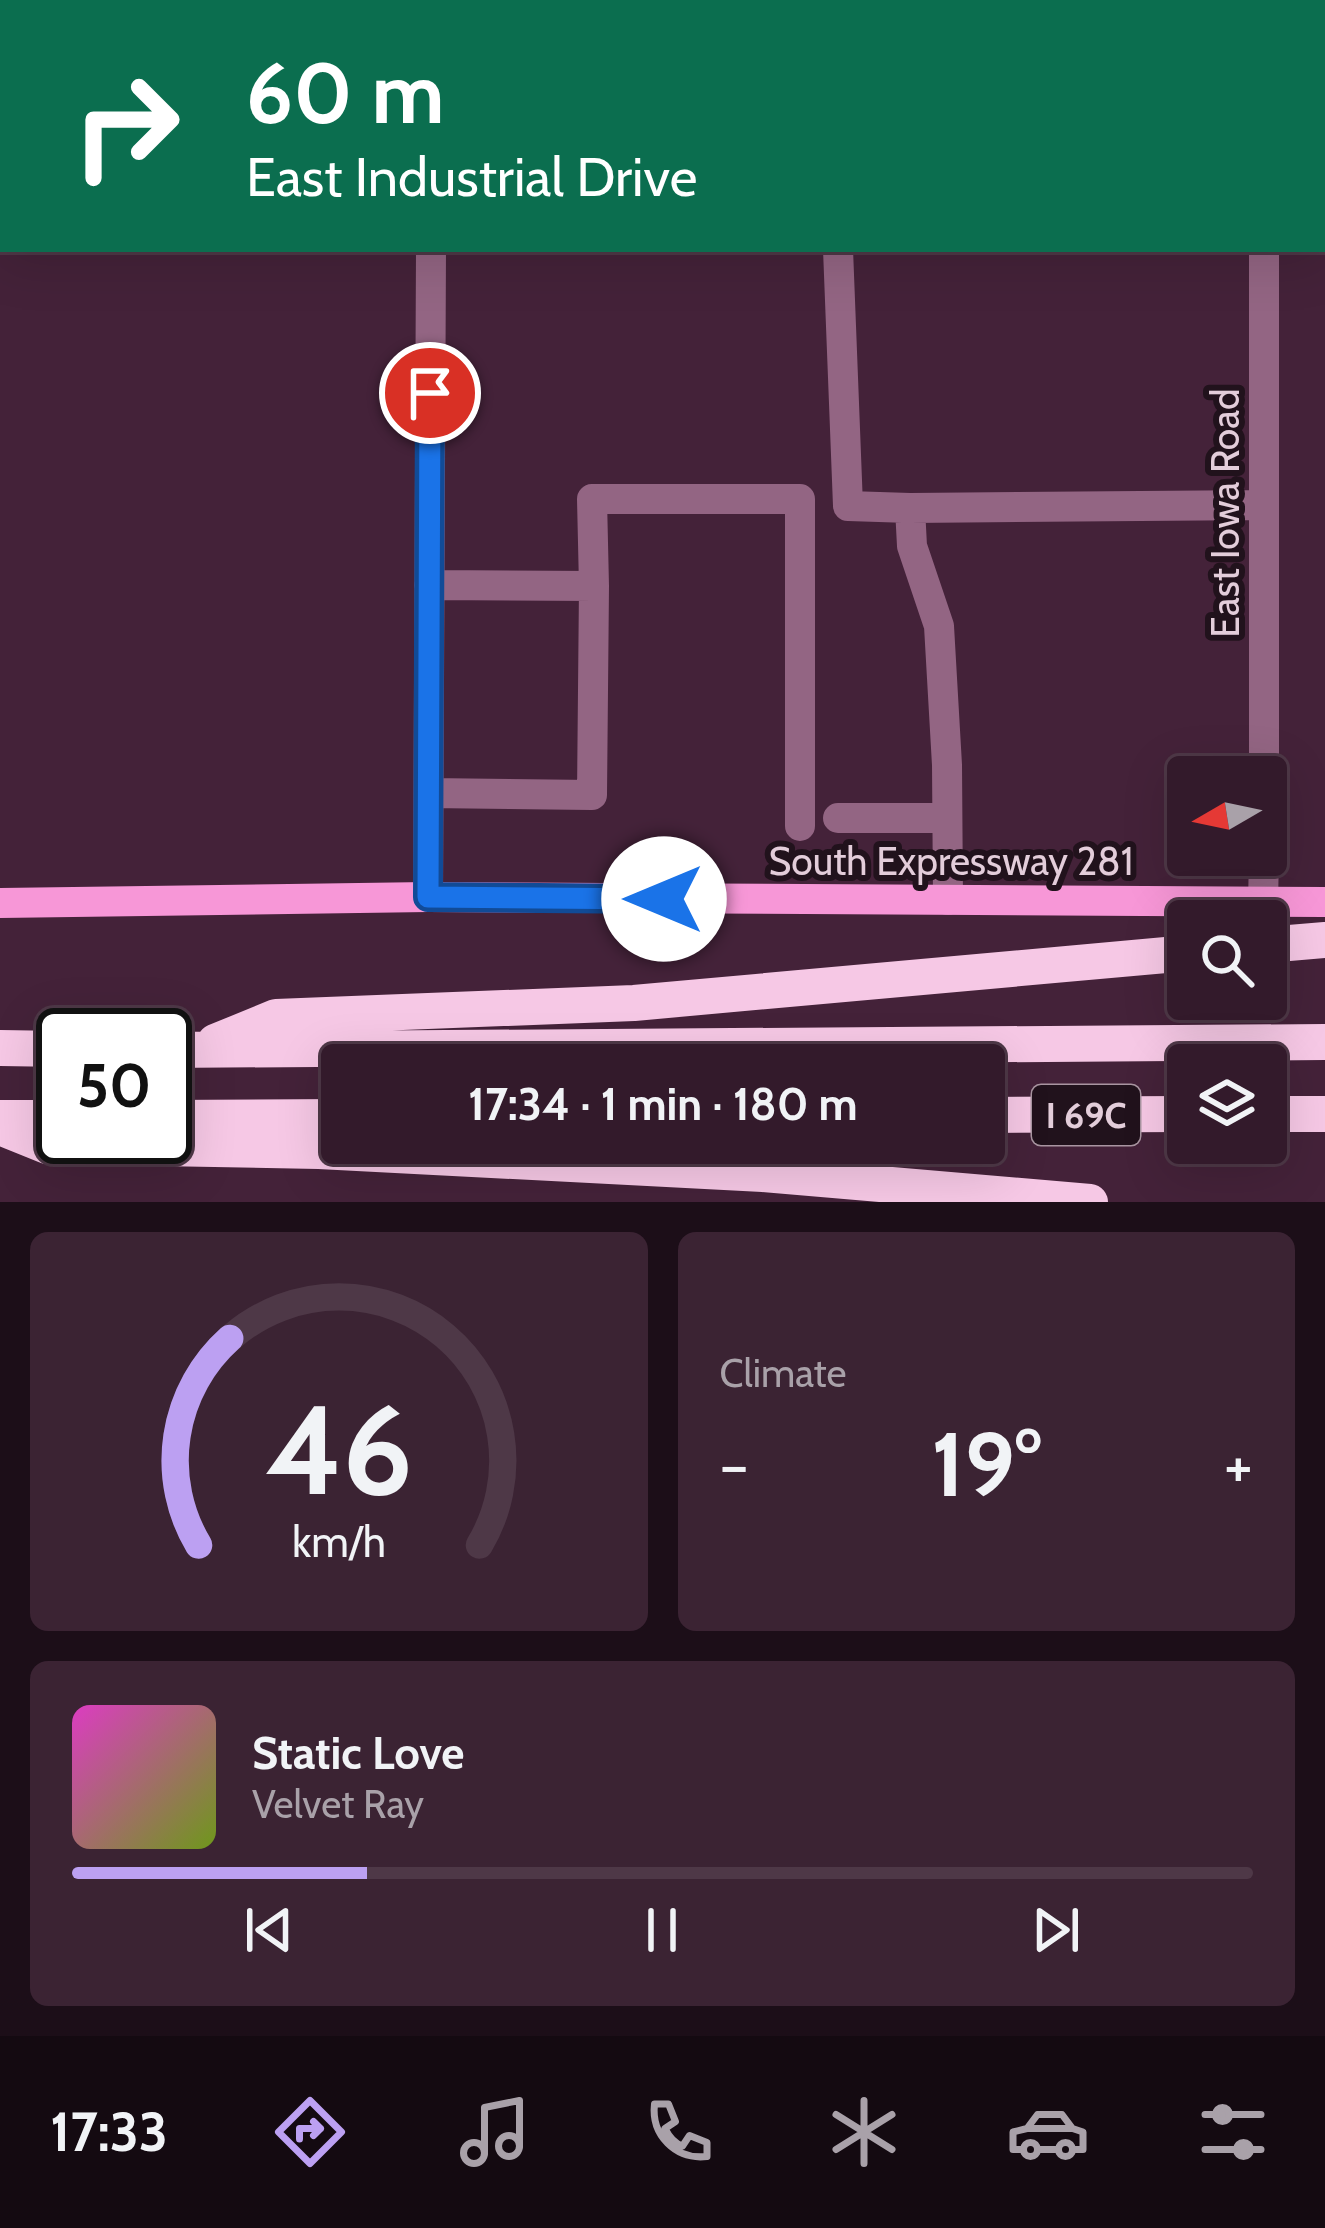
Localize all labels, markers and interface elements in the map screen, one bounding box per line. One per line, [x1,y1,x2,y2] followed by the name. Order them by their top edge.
[246,42,444,144] text: 60 m
[48,48,204,204] icon: right
[246,144,697,210] text: East Industrial Drive
[379,342,481,444] pin
[397,360,463,426] icon: arrive
[1201,388,1249,638] street label: East Iowa Road
[1167,756,1287,876] north arrow
[1167,756,1287,1164] map controls
[601,836,727,962] position arrow
[769,837,1133,885] street label: South Expressway 281
[1167,900,1287,1020] button: search
[36,1008,192,1164] speed limit sign: 50
[1167,1044,1287,1164] button: layers
[468,1077,858,1131] text: 17:34 · 1 min · 180 m
[1032,1085,1140,1145] road number: I 69C
[720,1349,846,1397] text: Climate
[265,1374,413,1525] text: 46
[931,1409,1041,1519] text: 19°
[720,1424,749,1505] text: −
[1224,1424,1253,1505] text: +
[292,1515,386,1567] text: km/h
[252,1726,465,1780] text: Static Love
[252,1780,424,1828] text: Velvet Ray
[236,1897,302,1963] icon: previous
[629,1897,695,1963] icon: pause
[1023,1897,1089,1963] icon: next
[268,2090,352,2174] icon: directions
[453,2090,537,2174] icon: music
[637,2090,721,2174] icon: phone
[822,2090,906,2174] icon: climate
[1006,2090,1090,2174] icon: car
[1191,2090,1275,2174] icon: filters
[50,2099,168,2165] text: 17:33

